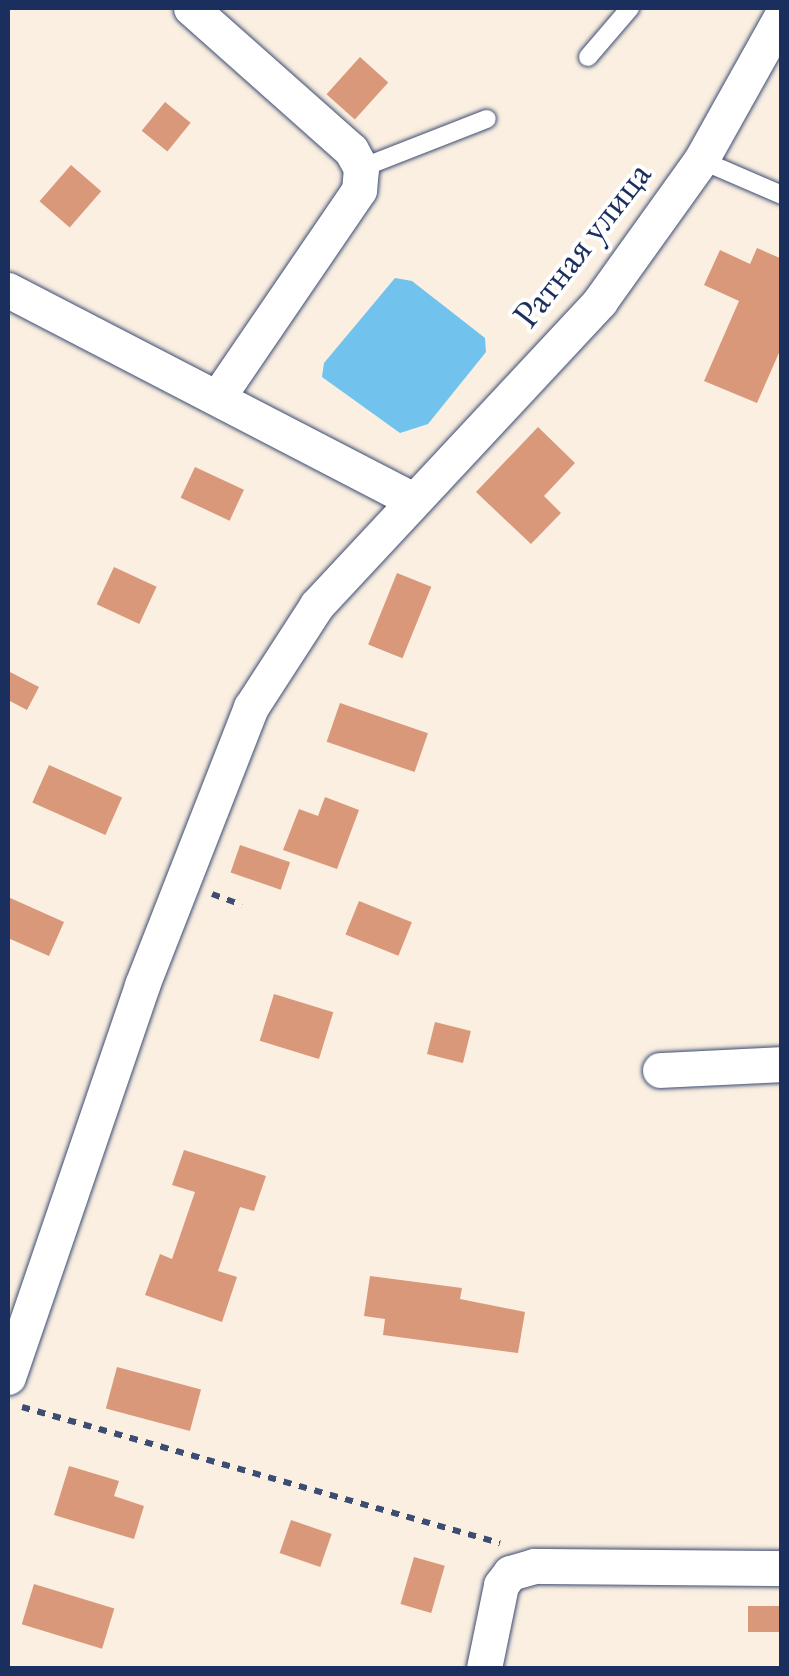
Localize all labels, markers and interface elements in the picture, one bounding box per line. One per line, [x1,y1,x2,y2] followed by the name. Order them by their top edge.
[502,152,660,336] street label: Ратная улица

